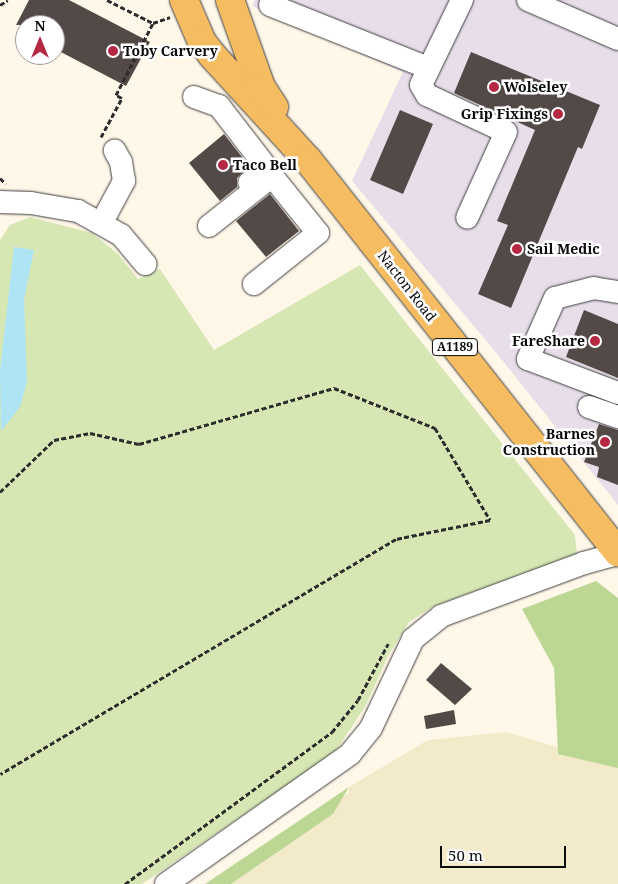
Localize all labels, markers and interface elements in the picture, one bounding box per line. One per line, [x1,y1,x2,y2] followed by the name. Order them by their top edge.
[15,15,65,65] north arrow
[34,16,46,35] text: N
[123,43,218,59] place label: Toby Carvery
[107,45,119,57] marker: Toby Carvery
[504,79,567,95] place label: Wolseley
[488,81,500,93] marker: Wolseley
[461,106,548,122] place label: Grip Fixings
[552,108,564,120] marker: Grip Fixings
[233,157,297,173] place label: Taco Bell
[217,159,229,171] marker: Taco Bell
[527,241,600,257] place label: Sail Medic
[511,243,523,255] marker: Sail Medic
[374,247,440,325] street label: Nacton Road
[512,333,585,349] place label: FareShare
[589,335,601,347] marker: FareShare
[431,338,479,357] road number: A1189
[503,426,595,458] place label: Barnes Construction
[599,436,611,448] marker: Barnes Construction
[443,836,569,868] scale bar
[448,845,483,865] text: 50 m

